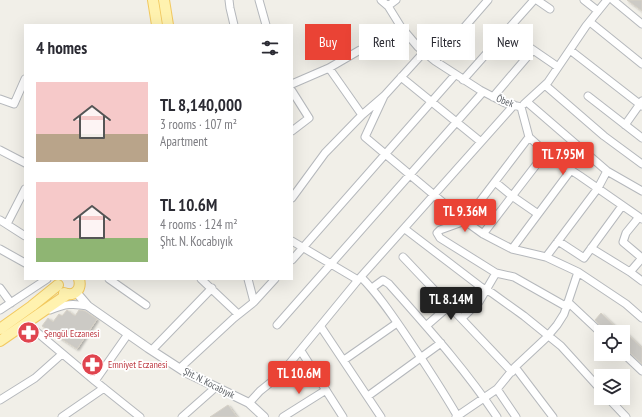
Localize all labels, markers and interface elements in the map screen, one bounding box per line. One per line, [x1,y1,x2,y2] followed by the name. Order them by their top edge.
[305,24,351,60] chip: Buy
[359,24,409,60] chip: Rent
[417,24,475,60] chip: Filters
[483,24,533,60] chip: New
[36,37,87,59] text: 4 homes
[259,37,281,59] icon: filters
[494,92,516,110] street label: Öbek
[160,94,242,116] text: TL 8,140,000
[68,98,116,146] icon: home
[160,116,237,133] text: 3 rooms · 107 m²
[160,133,208,150] text: Apartment
[522,142,604,176] pin: TL 7.95M
[542,146,584,163] text: TL 7.95M
[160,194,217,216] text: TL 10.6M
[68,198,116,246] icon: home
[424,199,506,233] pin: TL 9.36M
[443,203,487,220] text: TL 9.36M
[160,216,238,233] text: 4 rooms · 124 m²
[160,233,233,250] text: Şht. N. Kocabıyık
[410,287,492,321] pin: TL 8.14M
[429,291,473,308] text: TL 8.14M
[15,320,41,346] pharmacy icon: Şengül Eczanesi
[594,325,630,405] map controls
[594,325,630,361] button: locate
[44,327,99,340] place label: Şengül Eczanesi
[79,351,105,377] pharmacy icon: Emniyet Eczanesi
[108,358,168,371] place label: Emniyet Eczanesi
[258,361,340,395] pin: TL 10.6M
[181,364,237,402] street label: Şht. N. Kocabıyık
[277,365,321,382] text: TL 10.6M
[594,369,630,405] button: layers

